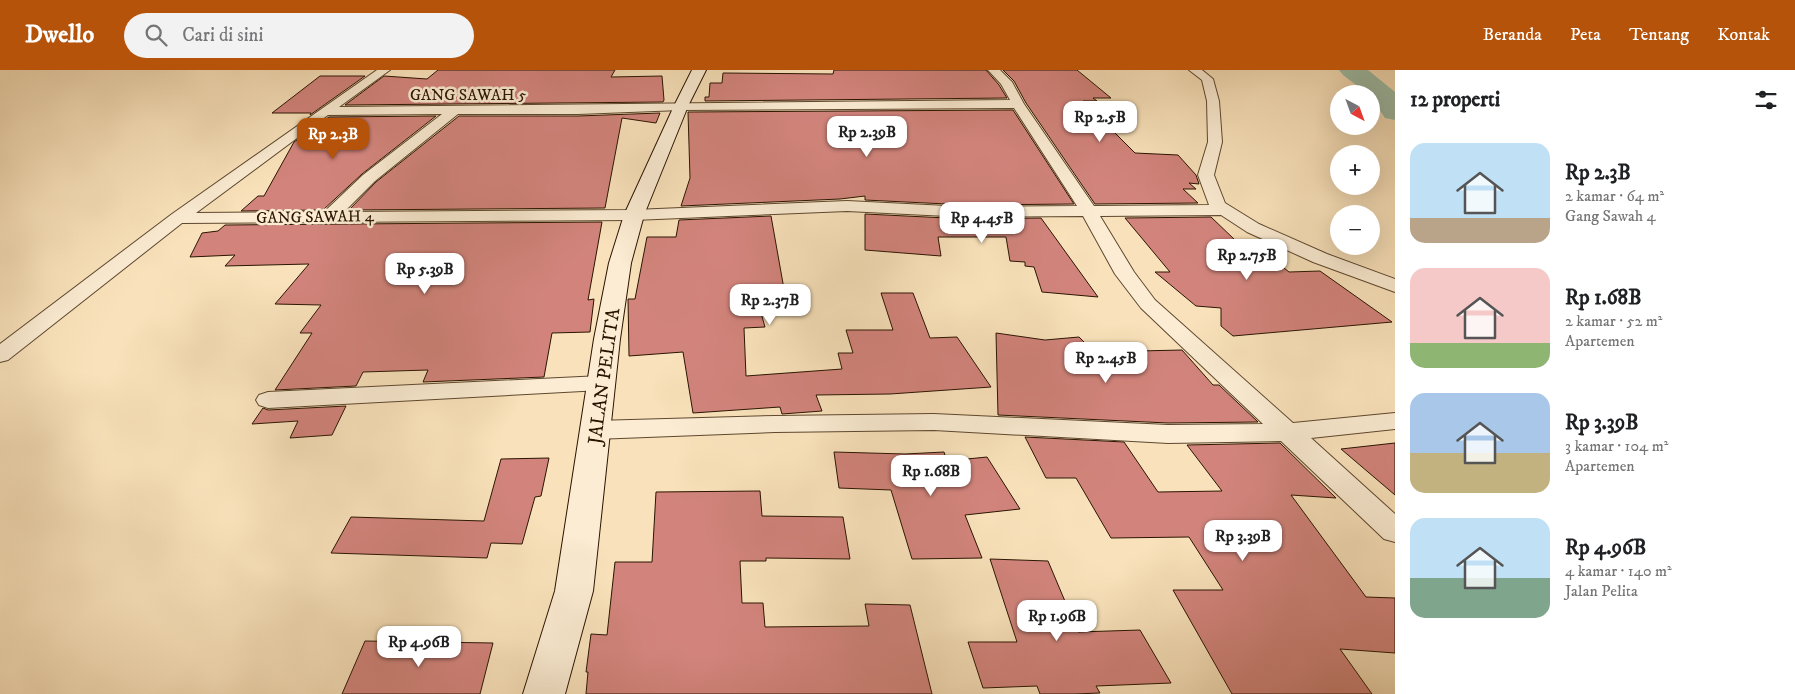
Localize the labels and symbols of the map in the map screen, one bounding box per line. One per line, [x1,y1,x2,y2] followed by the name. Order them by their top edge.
[410,85,526,105] street label: GANG SAWAH 5
[1330,85,1380,135] north arrow
[1054,100,1146,143] pin: Rp 2.5B
[815,116,919,158] pin: Rp 2.39B
[287,118,379,160] pin: Rp 2.3B
[930,202,1034,244] pin: Rp 4.45B
[256,206,375,228] street label: GANG SAWAH 4
[1195,238,1299,281] pin: Rp 2.75B
[373,252,477,295] pin: Rp 5.39B
[718,284,822,326] pin: Rp 2.37B
[583,306,626,448] street label: JALAN PELITA
[1054,342,1158,384] pin: Rp 2.45B
[879,454,983,497] pin: Rp 1.68B
[1191,520,1295,562] pin: Rp 3.39B
[1005,600,1109,642] pin: Rp 1.96B
[367,626,471,668] pin: Rp 4.96B

